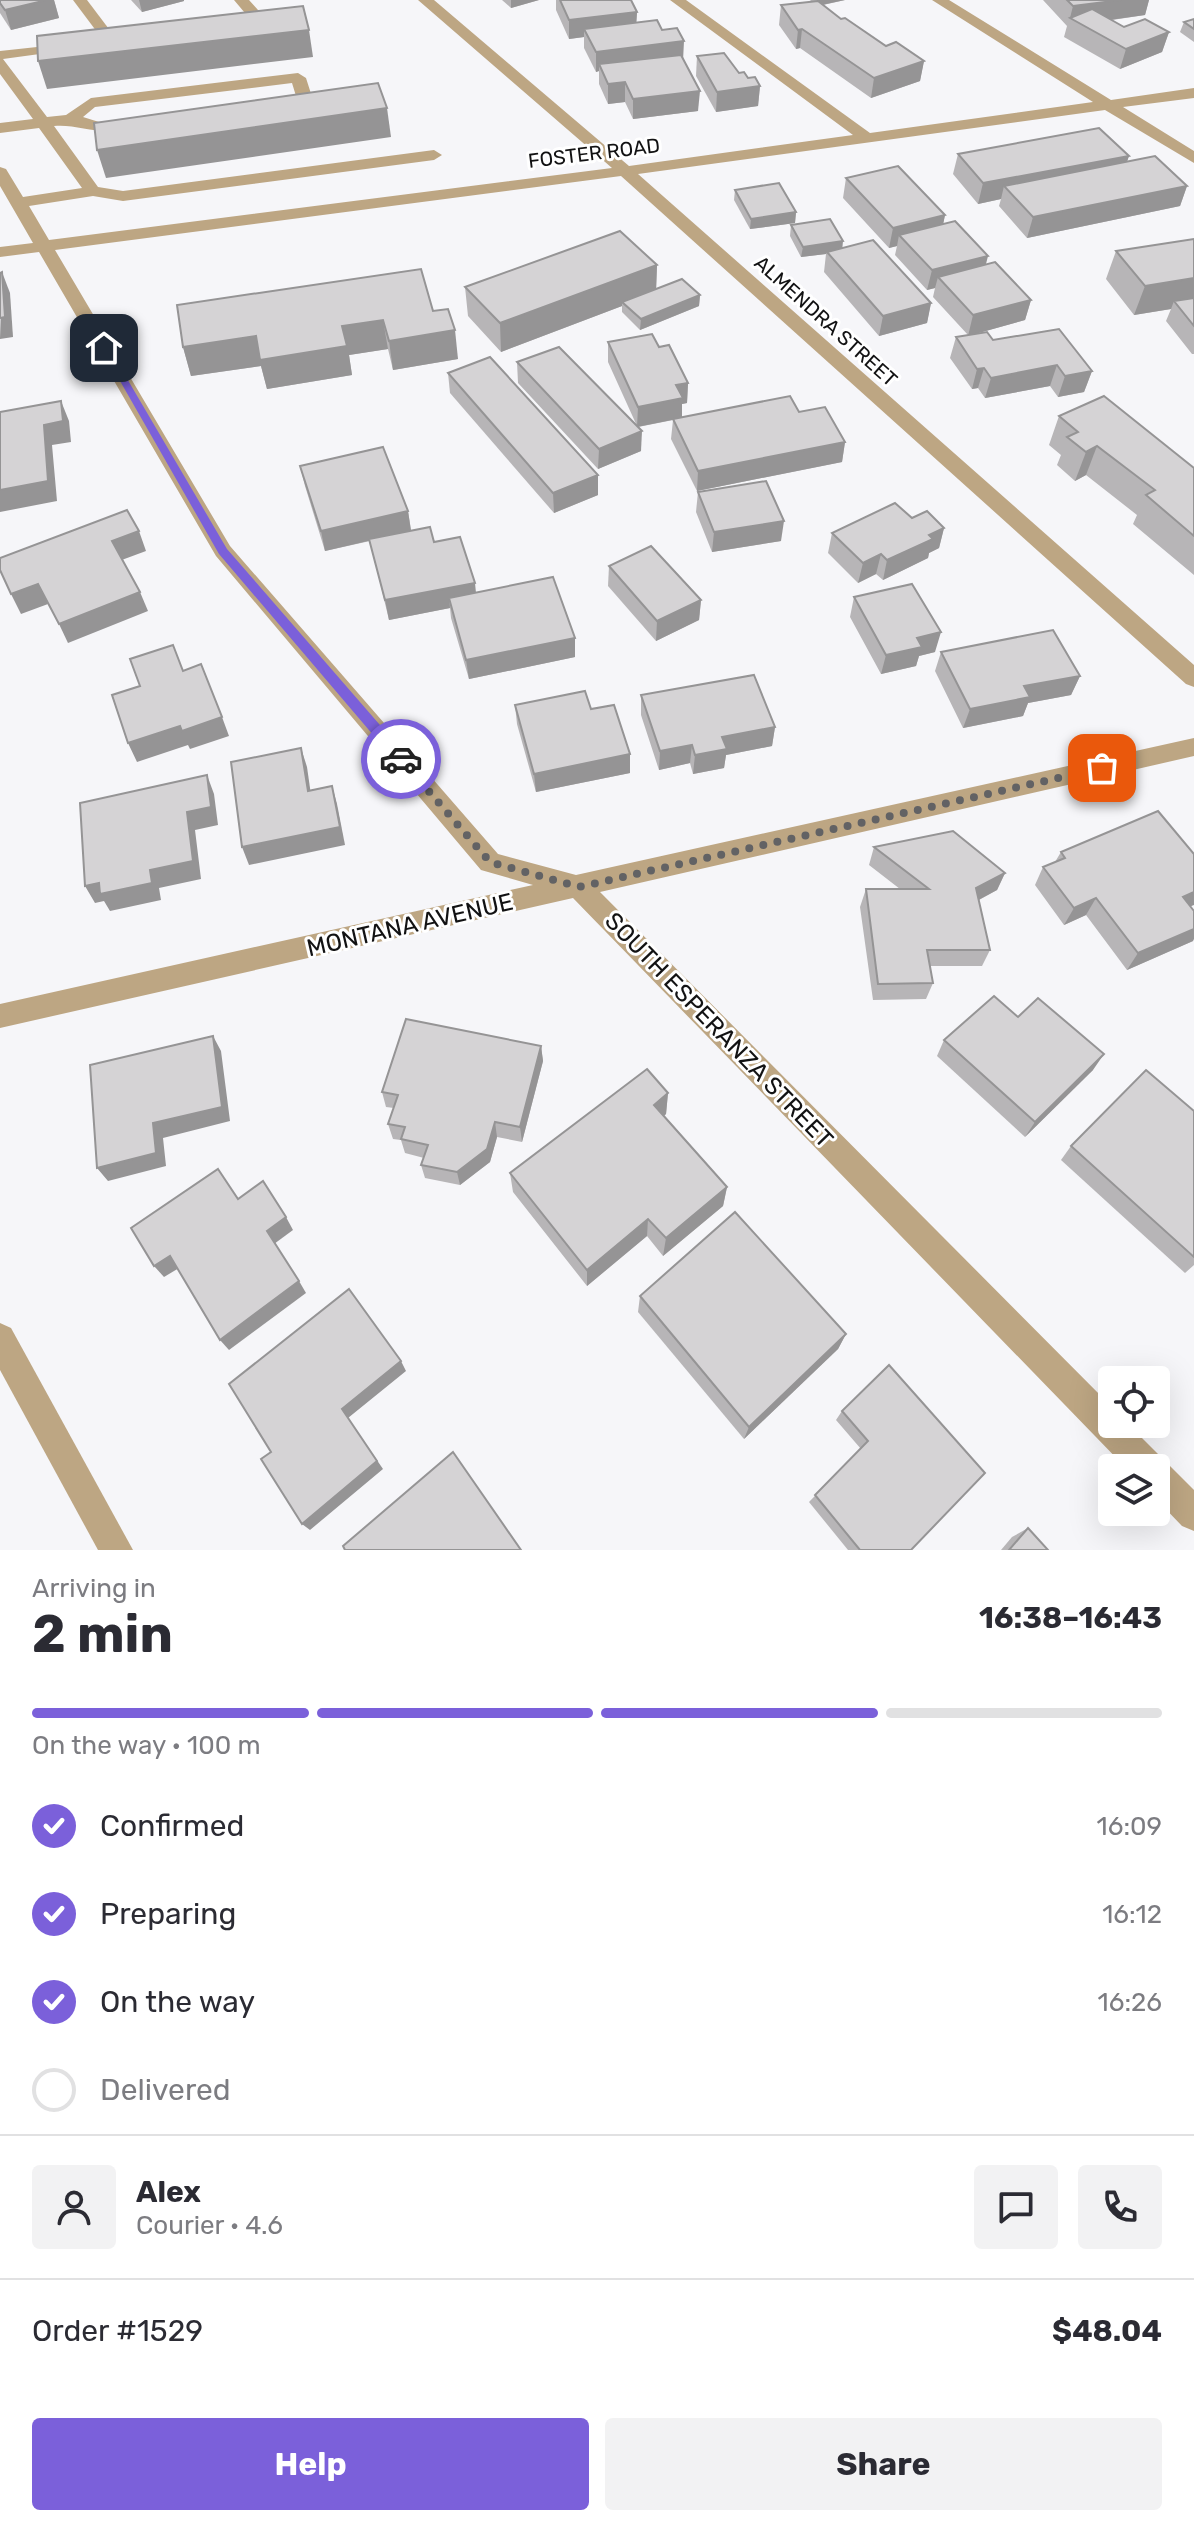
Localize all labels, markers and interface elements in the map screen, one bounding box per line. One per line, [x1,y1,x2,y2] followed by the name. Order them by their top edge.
[527,133,661,173] street label: FOSTER ROAD
[750,251,903,392] street label: ALMENDRA STREET
[70,314,138,382] pin
[82,326,126,370] icon: home
[361,719,441,799] courier
[1068,734,1136,802] pin
[379,737,423,781] icon: car
[1080,746,1124,790] icon: bag
[304,888,516,962] street label: MONTANA AVENUE
[599,907,839,1153] street label: SOUTH ESPERANZA STREET
[1098,1366,1170,1526] map controls
[1098,1366,1170,1438] button: locate
[1098,1454,1170,1526] button: layers
[32,1573,156,1604] text: Arriving in
[979,1600,1162,1636] text: 16:38–16:43
[32,1603,173,1665] text: 2 min
[32,1730,261,1761] text: On the way · 100 m
[32,1804,76,1848] icon: check
[100,1808,244,1844] text: Confirmed
[1097,1811,1162,1842] text: 16:09
[32,1892,76,1936] icon: check
[100,1896,236,1932] text: Preparing
[1102,1899,1162,1930] text: 16:12
[32,1980,76,2024] icon: check
[100,1984,255,2020] text: On the way
[1098,1987,1162,2018] text: 16:26
[100,2072,231,2108] text: Delivered
[32,2165,116,2249] button: person
[974,2165,1058,2249] button: chat
[1078,2165,1162,2249] button: phone
[136,2174,201,2210] text: Alex
[136,2210,283,2241] text: Courier · 4.6
[32,2313,203,2349] text: Order #1529
[1052,2313,1162,2349] text: $48.04
[32,2418,589,2510] button: Help
[605,2418,1162,2510] button: Share

